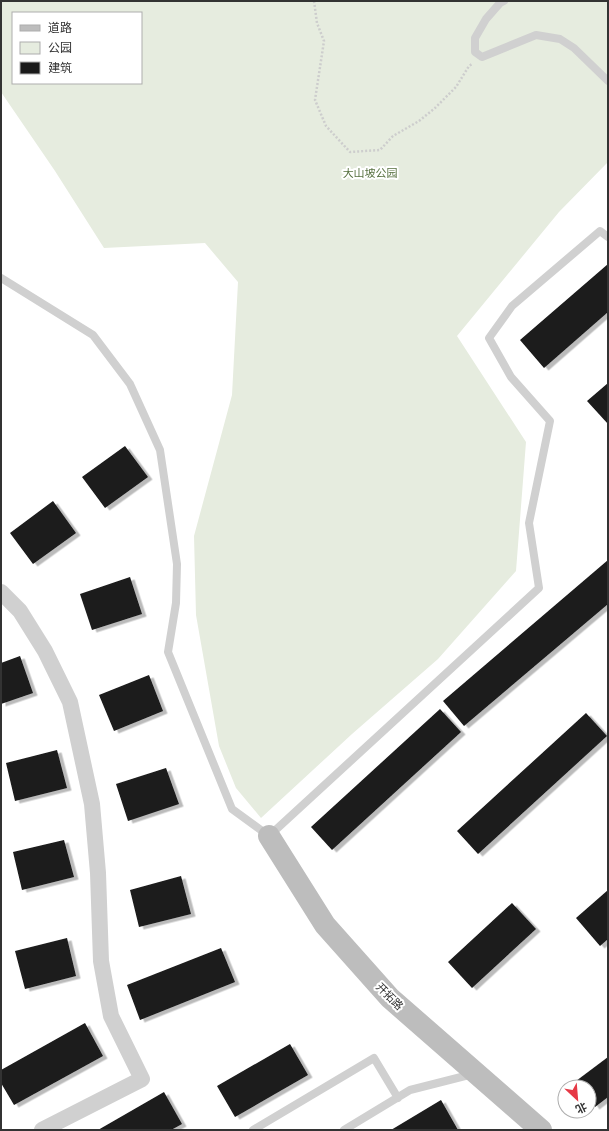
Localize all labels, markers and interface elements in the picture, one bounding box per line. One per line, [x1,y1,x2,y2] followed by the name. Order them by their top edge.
[12,12,142,84] legend
[48,19,72,36] text: 道路
[48,39,72,56] text: 公园
[48,59,72,76] text: 建筑
[343,165,398,180] park label: 大山坡公园
[373,979,407,1013] street label: 开拓路
[557,1079,597,1119] north arrow
[573,1099,590,1118] text: 北

